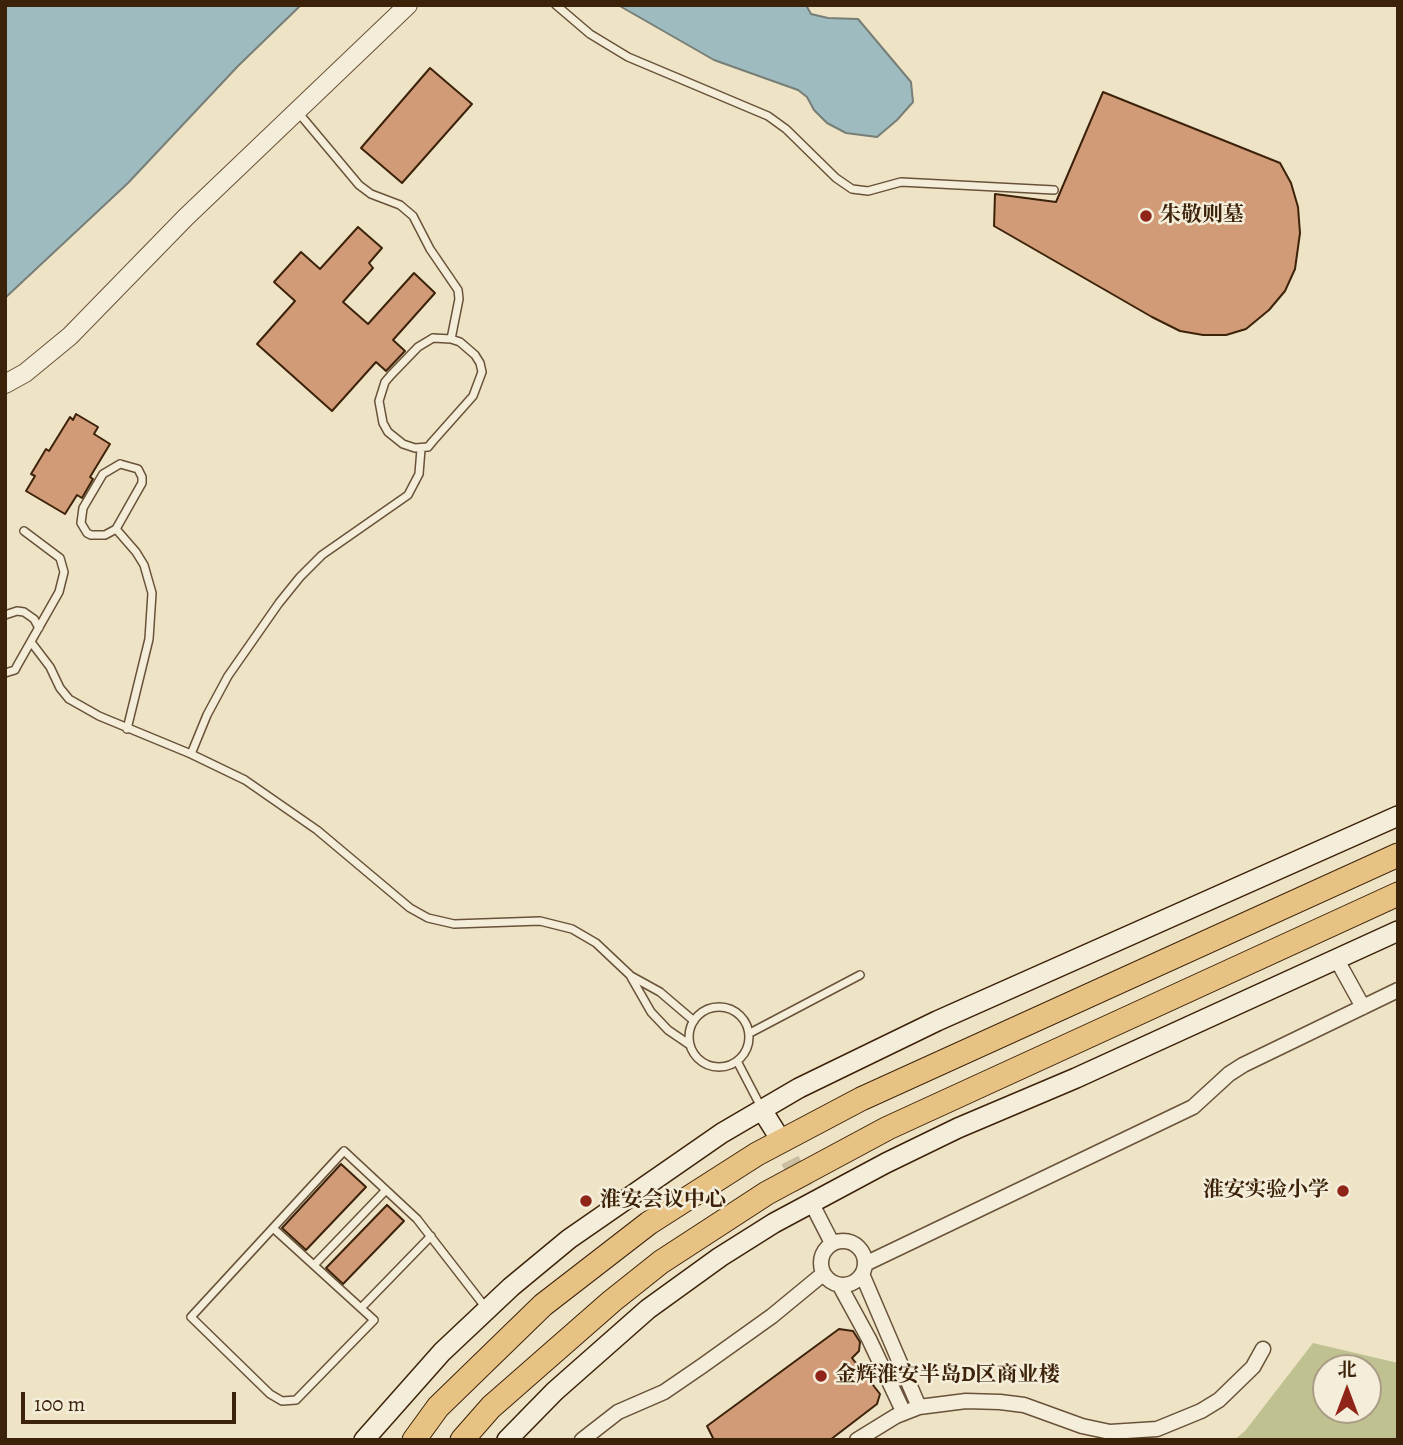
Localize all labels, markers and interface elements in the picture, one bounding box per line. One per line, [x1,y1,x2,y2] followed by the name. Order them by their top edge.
[1160,203,1244,229] place label: 朱敬则墓
[1138,208,1154,224] marker: 朱敬则墓
[1203,1178,1329,1204] place label: 淮安实验小学
[1335,1183,1351,1199] marker: 淮安实验小学
[600,1188,726,1214] place label: 淮安会议中心
[578,1193,594,1209] marker: 淮安会议中心
[1312,1354,1382,1424] north arrow
[1337,1357,1357,1383] text: 北
[835,1363,1060,1389] place label: 金辉淮安半岛D区商业楼
[813,1368,829,1384] marker: 金辉淮安半岛D区商业楼
[24,1378,240,1422] scale bar
[34,1390,85,1418] text: 100 m

